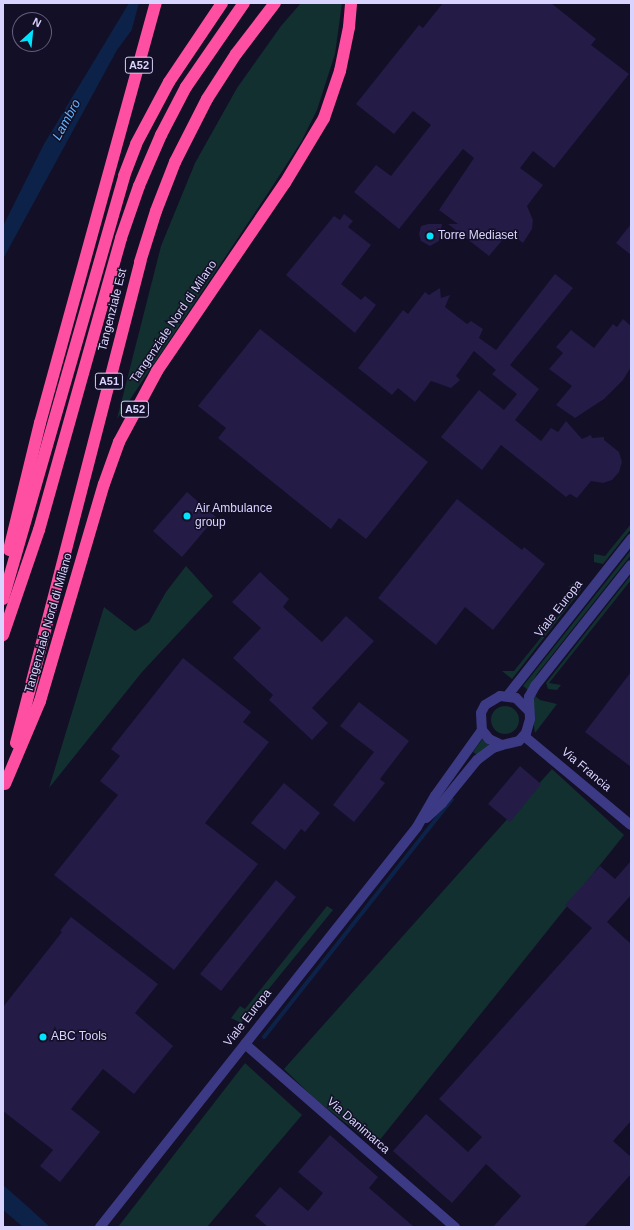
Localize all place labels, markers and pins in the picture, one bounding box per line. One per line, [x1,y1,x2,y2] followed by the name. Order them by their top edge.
[438,229,517,243] place label: Torre Mediaset
[425,231,435,241] marker: Torre Mediaset
[195,502,273,530] place label: Air Ambulance group
[182,511,192,521] marker: Air Ambulance group
[51,1030,107,1044] place label: ABC Tools
[38,1032,48,1042] marker: ABC Tools

